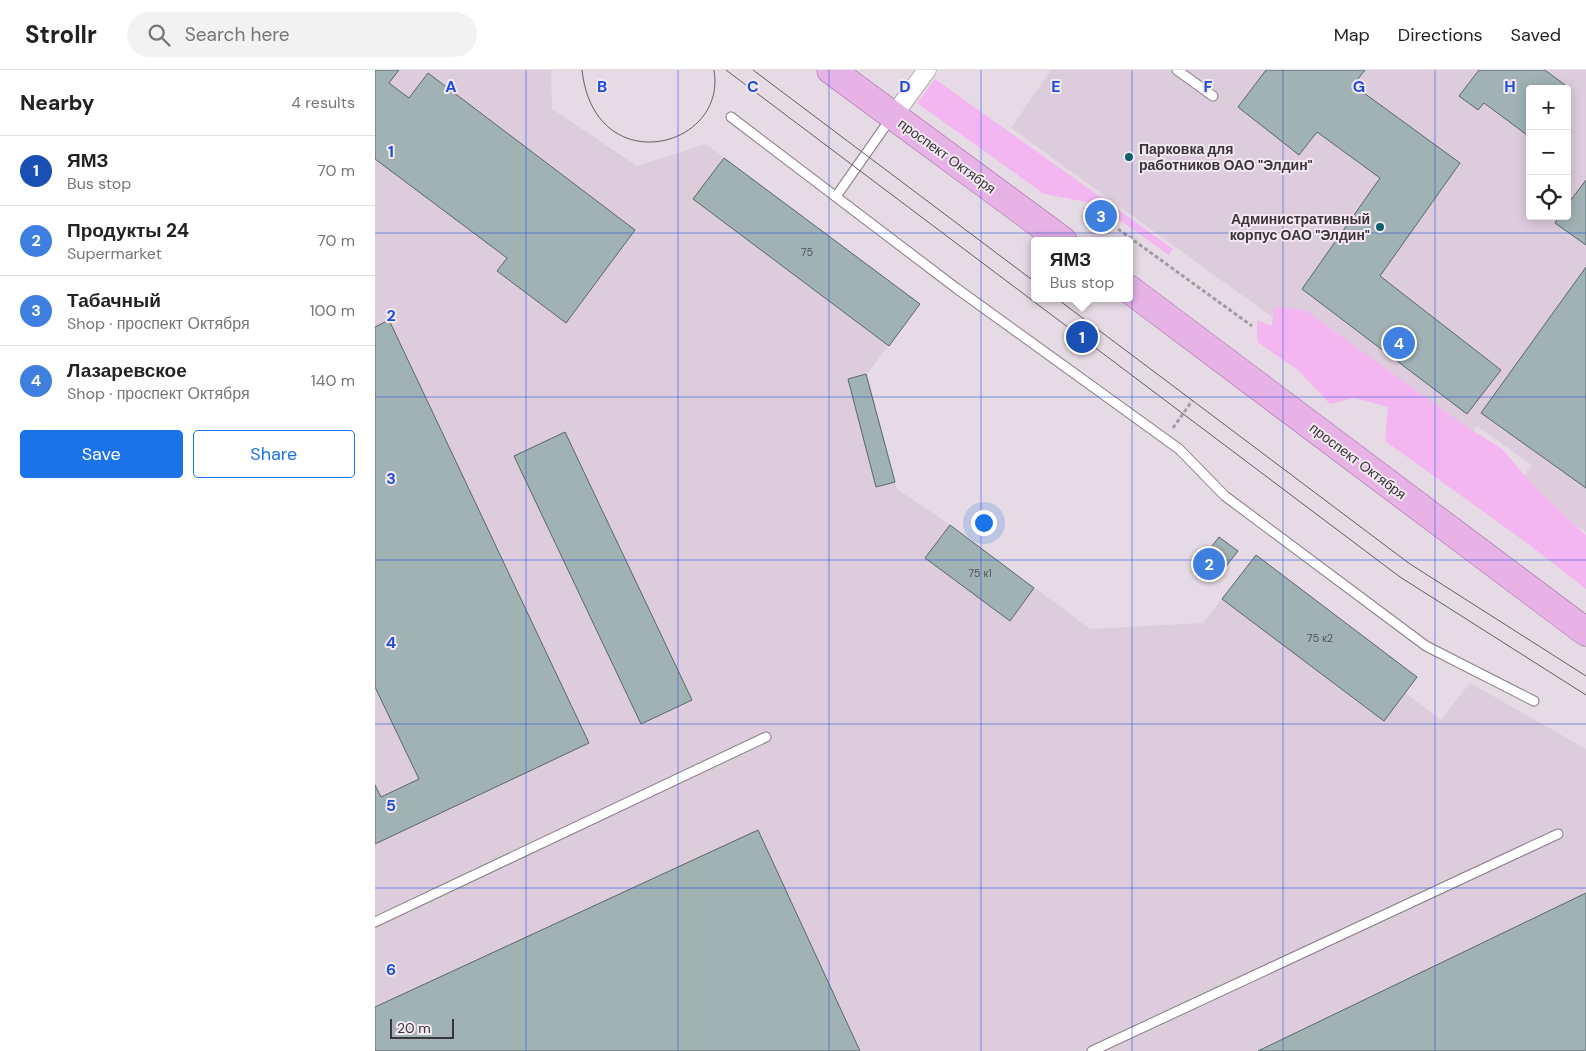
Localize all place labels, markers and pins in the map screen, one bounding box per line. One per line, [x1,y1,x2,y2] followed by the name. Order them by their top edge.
[1139,140,1313,174] place label: Парковка для работников ОАО "Элдин"
[1123,151,1135,163] marker: Парковка для работников ОАО "Элдин"
[1085,197,1117,235] pin: 3
[1230,210,1370,244] place label: Административный корпус ОАО "Элдин"
[1374,221,1386,233] marker: Административный корпус ОАО "Элдин"
[1066,318,1098,356] pin: 1
[1383,324,1415,362] pin: 4
[1193,545,1225,583] pin: 2

